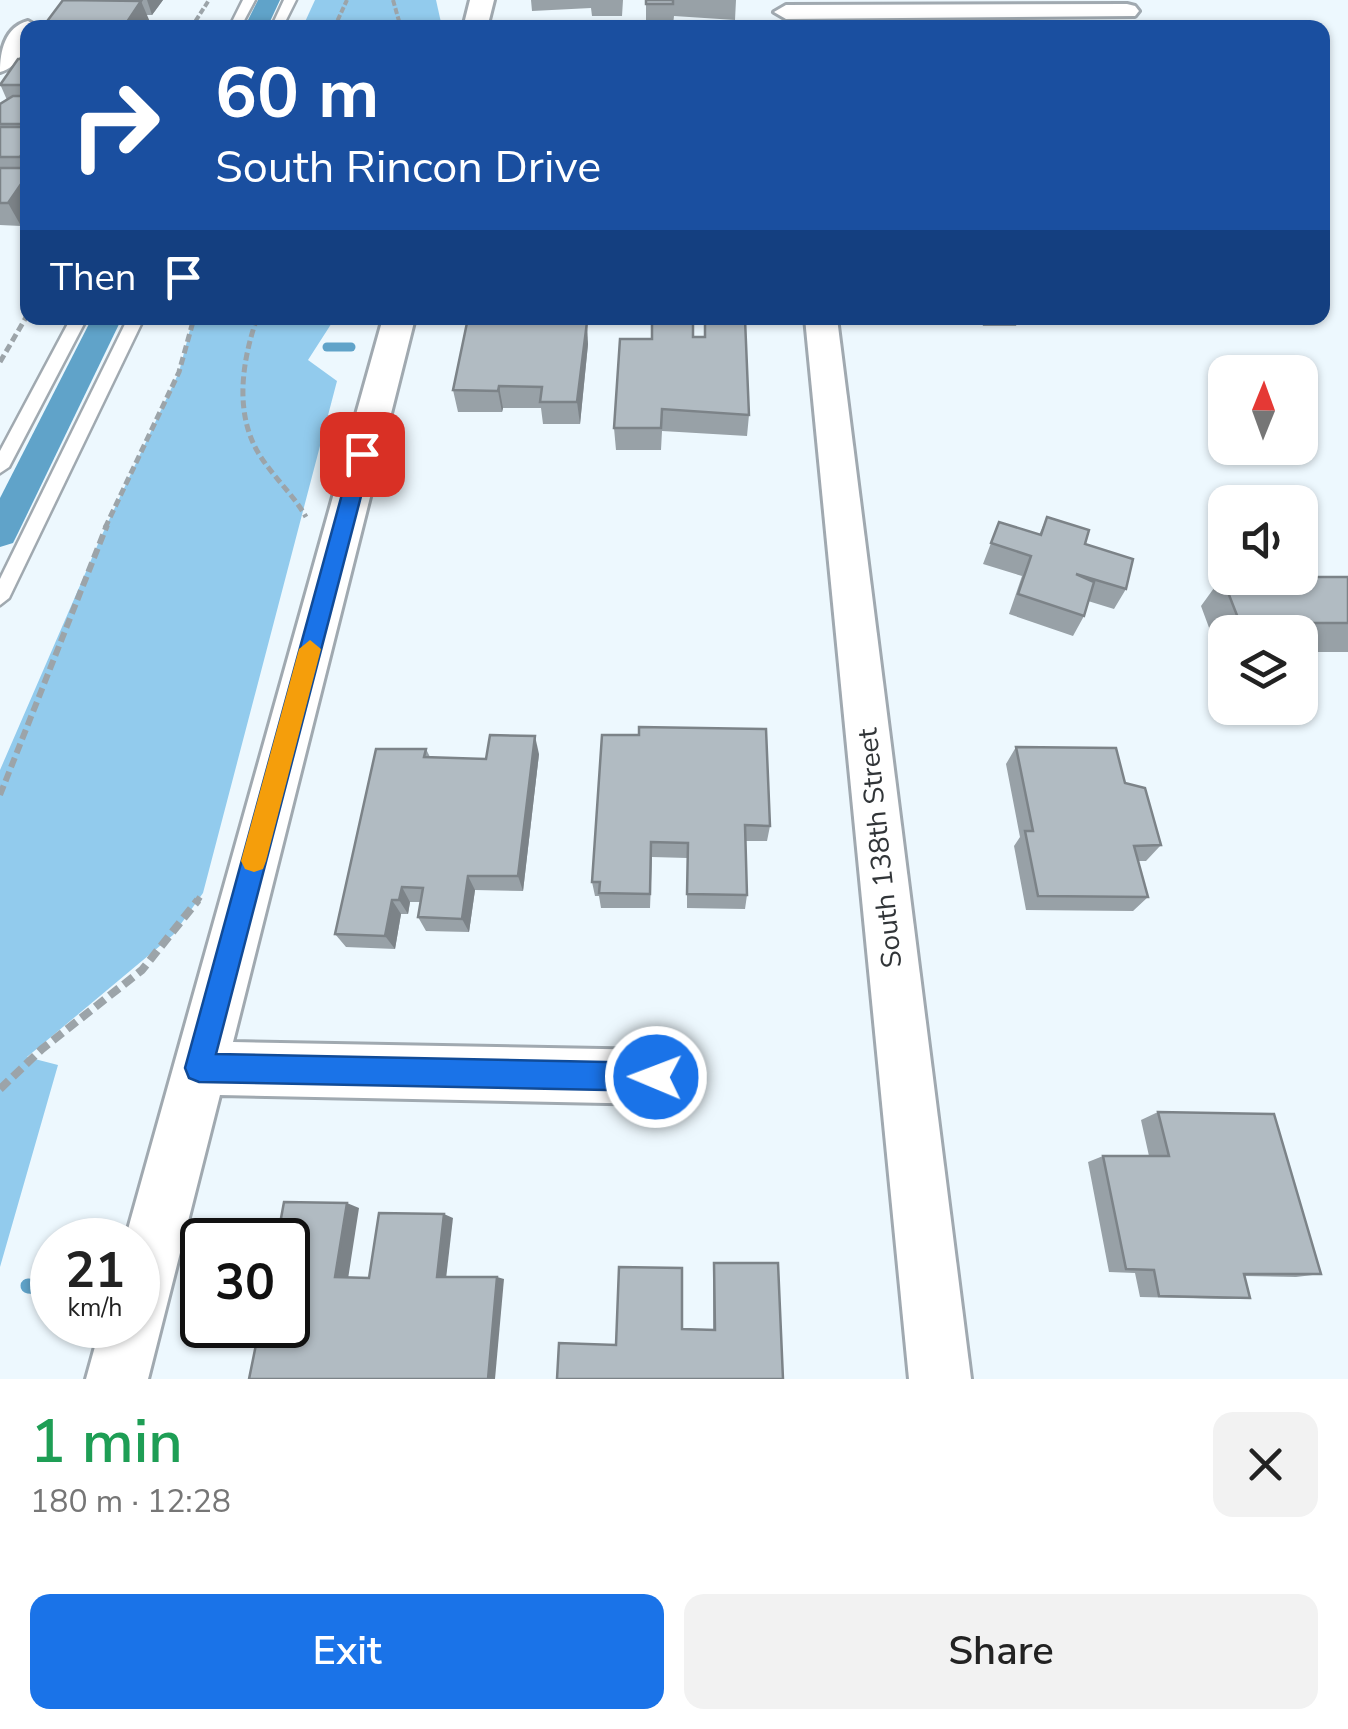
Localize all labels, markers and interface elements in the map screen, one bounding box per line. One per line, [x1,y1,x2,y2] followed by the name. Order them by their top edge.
[215,46,379,142] text: 60 m
[50,60,180,190] icon: right
[215,137,601,198] text: South Rincon Drive
[156,250,211,305] icon: arrive
[50,252,136,303] text: Then
[1208,355,1318,465] north arrow
[1208,355,1318,725] map controls
[320,412,405,497] pin
[335,427,390,482] icon: arrive
[1208,485,1318,595] button: sound
[1208,615,1318,725] button: layers
[848,726,911,970] street label: South 138th Street
[604,1025,708,1129] position arrow
[180,1218,310,1348] speed limit sign: 30
[65,1236,125,1305] text: 21
[67,1291,123,1325] text: km/h
[30,1401,183,1483] text: 1 min
[1213,1412,1318,1517] button: close
[30,1480,231,1523] text: 180 m · 12:28
[30,1594,664,1709] button: Exit
[684,1594,1318,1709] button: Share

